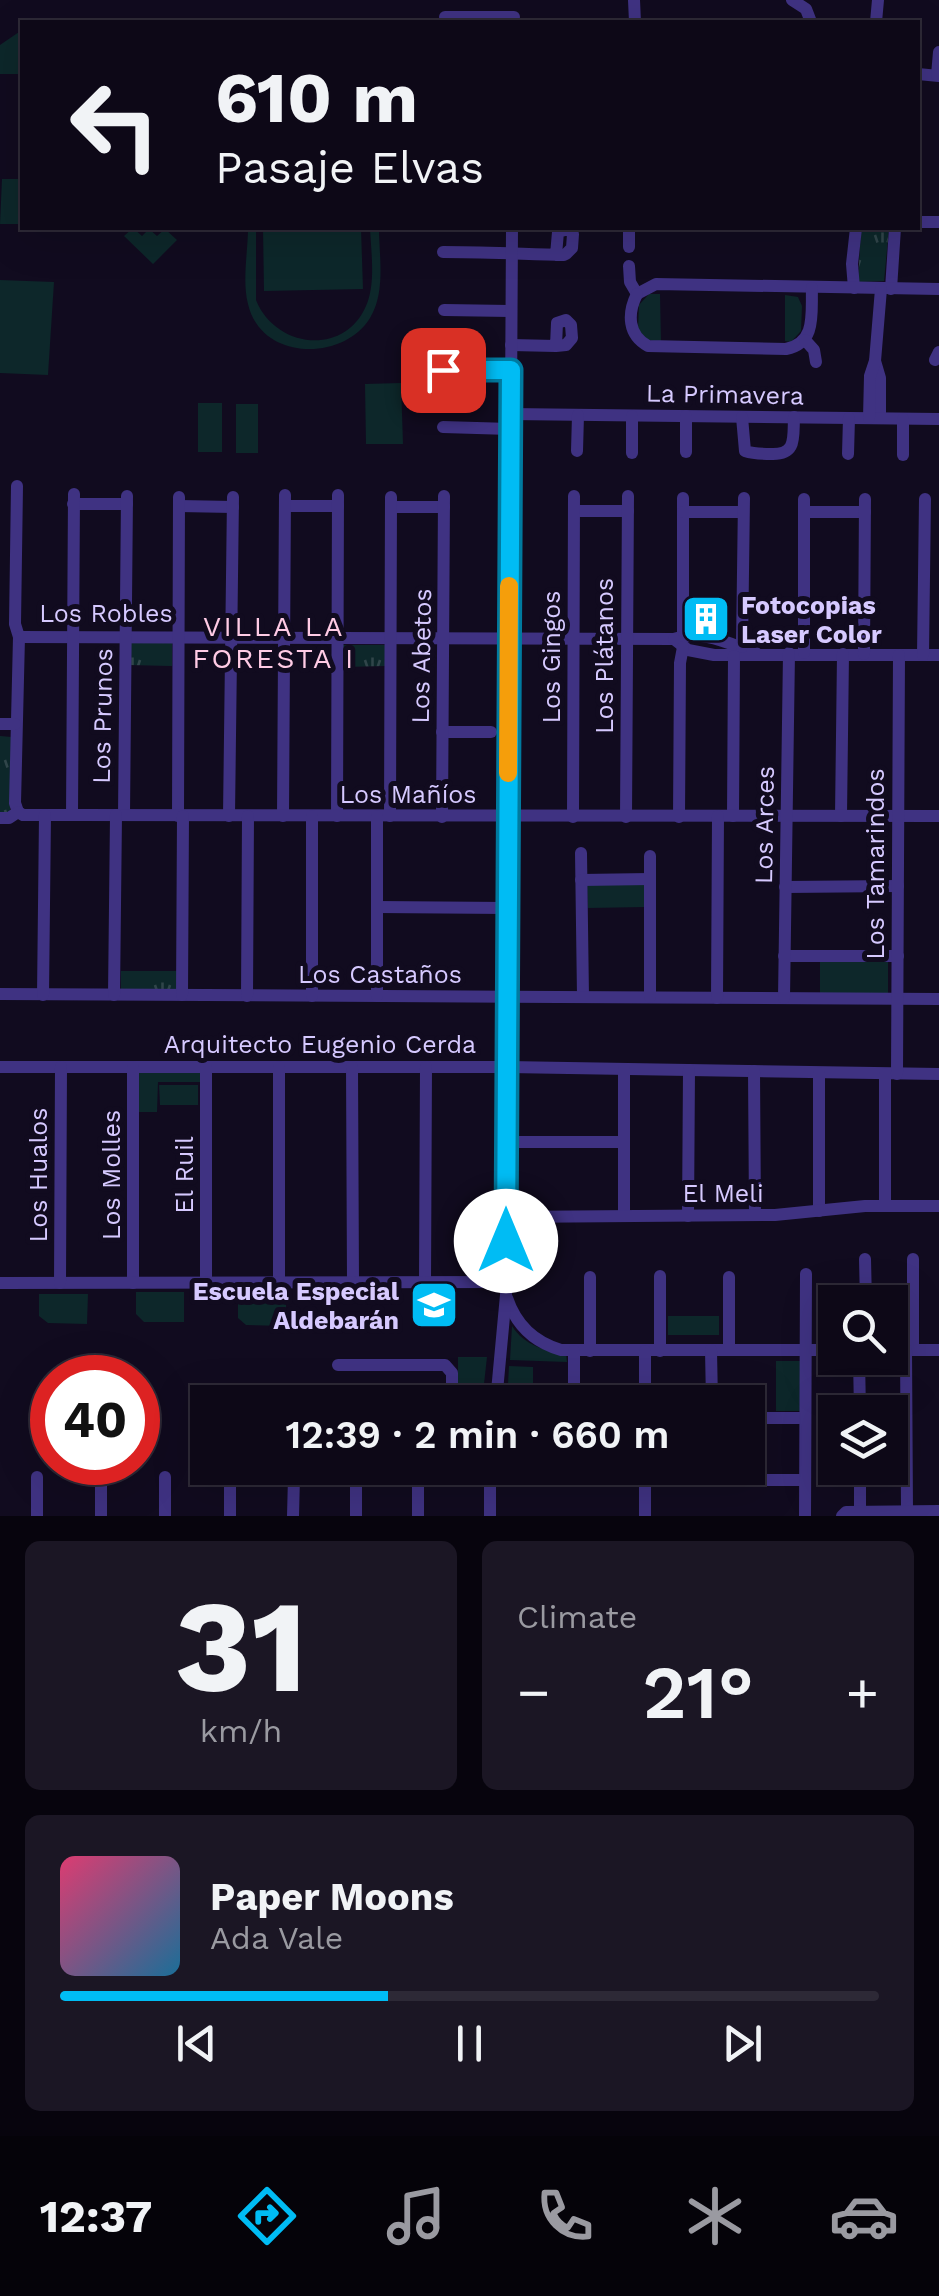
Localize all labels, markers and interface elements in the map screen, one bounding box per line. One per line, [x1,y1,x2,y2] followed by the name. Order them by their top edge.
[215,57,418,139] text: 610 m
[50,60,180,190] icon: left
[215,141,484,194] text: Pasaje Elvas
[401,328,486,413] pin
[416,343,471,398] icon: arrive
[646,379,804,410] street label: La Primavera
[590,578,619,734] street label: Los Plátanos
[406,588,437,724] street label: Los Abetos
[537,591,566,723] street label: Los Gingos
[741,591,882,649] place label: Fotocopias Laser Color
[680,593,732,645] building icon: Fotocopias Laser Color
[39,599,173,628] street label: Los Robles
[192,610,356,675] district label: VILLA LA FORESTA I
[87,648,118,784] street label: Los Prunos
[749,766,780,884] street label: Los Arces
[861,768,890,960] street label: Los Tamarindos
[340,780,476,809] street label: Los Mañíos
[298,960,462,989] street label: Los Castaños
[164,1030,476,1059] street label: Arquitecto Eugenio Cerda
[24,1108,53,1242] street label: Los Hualos
[97,1110,126,1240] street label: Los Molles
[170,1136,199,1214] street label: El Ruil
[682,1179,764,1208] street label: El Meli
[454,1189,558,1293] position arrow
[193,1277,400,1335] place label: Escuela Especial Aldebarán
[408,1279,460,1331] school or university icon: Escuela Especial Aldebarán
[818,1285,908,1485] map controls
[818,1285,908,1375] button: search
[30,1355,160,1485] speed limit sign: 40
[818,1395,908,1485] button: layers
[286,1413,670,1457] text: 12:39 · 2 min · 660 m
[174,1570,308,1723] text: 31
[517,1598,637,1636] text: Climate
[642,1648,754,1736] text: 21°
[517,1660,550,1724] text: −
[846,1660,879,1724] text: +
[200,1712,282,1750] text: km/h
[210,1875,454,1919] text: Paper Moons
[210,1919,343,1957] text: Ada Vale
[169,2016,224,2071] icon: previous
[442,2016,497,2071] icon: pause
[715,2016,770,2071] icon: next
[232,2181,302,2251] icon: directions
[381,2181,451,2251] icon: music
[530,2181,600,2251] icon: phone
[680,2181,750,2251] icon: climate
[829,2181,899,2251] icon: car
[40,2190,152,2243] text: 12:37

